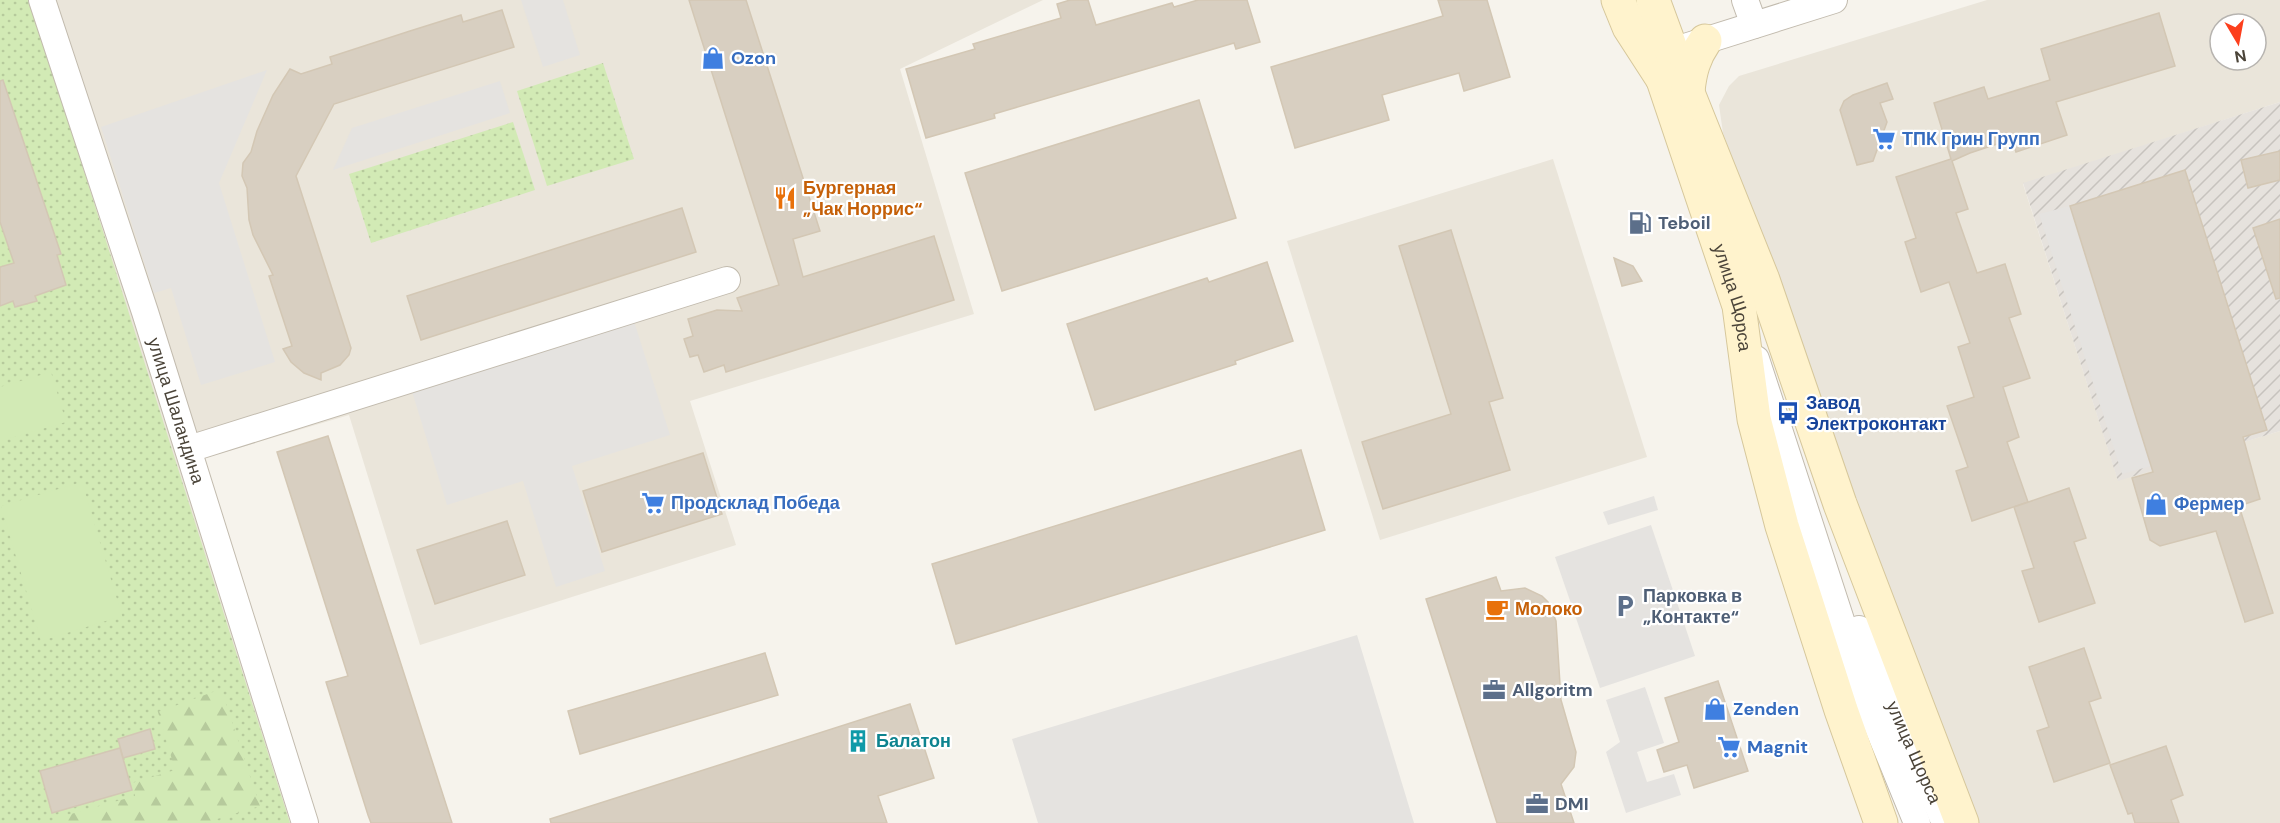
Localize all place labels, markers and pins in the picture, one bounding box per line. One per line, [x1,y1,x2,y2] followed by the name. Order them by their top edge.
[700,45,726,71] shop icon: Ozon
[731,46,776,70] place label: Ozon
[1871,126,1897,152] supermarket icon: ТПК Грин Групп
[1902,127,2040,151] place label: ТПК Грин Групп
[803,176,922,221] place label: Бургерная „Чак Норрис“
[772,185,798,211] restaurant icon: Бургерная „Чак Норрис“
[1627,210,1653,236] fuel station icon: Teboil
[1658,211,1710,235] place label: Teboil
[1806,391,1947,436] place label: Завод Электроконтакт
[1775,400,1801,426] bus stop icon: Завод Электроконтакт
[640,490,666,516] supermarket icon: Продсклад Победа
[671,491,841,515] place label: Продсклад Победа
[2143,491,2169,517] shop icon: Фермер
[2174,492,2244,516] place label: Фермер
[1643,584,1742,629] place label: Парковка в „Контакте“
[1612,593,1638,619] parking icon: Парковка в „Контакте“
[1484,596,1510,622] cafe icon: Молоко
[1515,597,1583,621] place label: Молоко
[1481,677,1507,703] office icon: Allgoritm
[1512,678,1593,702] place label: Allgoritm
[1702,696,1728,722] shop icon: Zenden
[1733,697,1799,721] place label: Zenden
[845,728,871,754] building icon: Балатон
[876,729,951,753] place label: Балатон
[1716,734,1742,760] supermarket icon: Magnit
[1747,735,1808,759] place label: Magnit
[1524,791,1550,817] office icon: DMI
[1555,792,1589,816] place label: DMI

